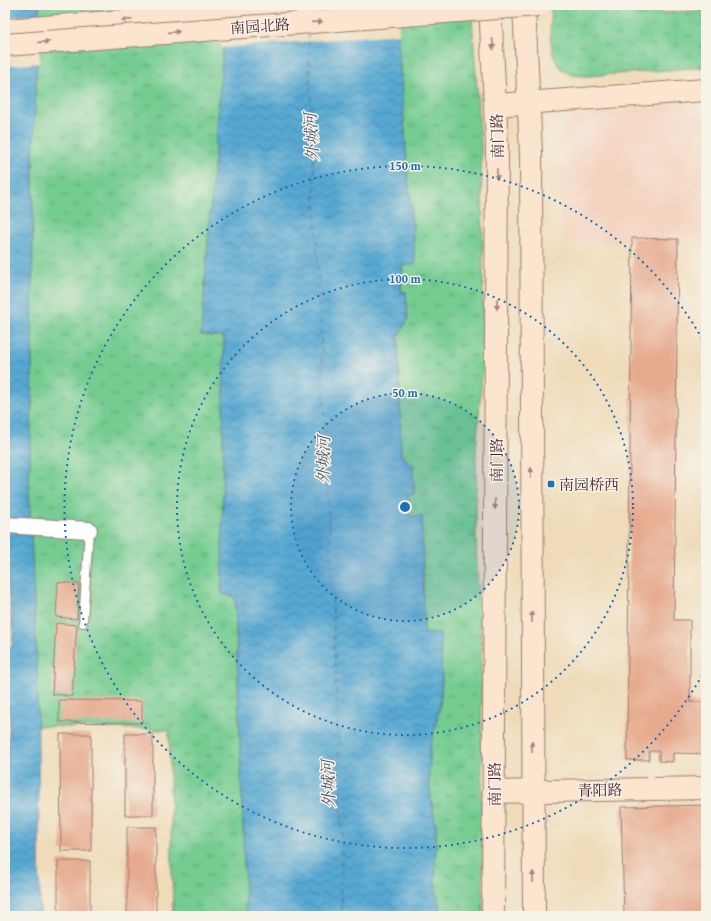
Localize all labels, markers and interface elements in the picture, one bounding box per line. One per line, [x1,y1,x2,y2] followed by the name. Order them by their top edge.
[229,13,291,39] street label: 南园北路
[121,17,134,24] one-way arrow
[311,18,323,25] one-way arrow
[168,29,180,36] one-way arrow
[38,38,50,45] one-way arrow
[489,38,496,50] one-way arrow
[298,109,324,162] water label: 外城河
[486,113,508,159] street label: 南门路
[389,157,422,174] text: 150 m
[494,168,500,181] one-way arrow
[389,270,422,287] text: 100 m
[494,298,500,311] one-way arrow
[392,384,418,401] text: 50 m
[311,433,335,484] water label: 外城河
[486,437,507,483] street label: 南门路
[528,466,534,479] one-way arrow
[559,474,619,495] place label: 南园桥西
[546,479,556,489] marker: 南园桥西
[492,498,498,511] one-way arrow
[398,500,412,514] centre of rings
[529,610,535,623] one-way arrow
[529,740,535,753] one-way arrow
[315,757,341,808] water label: 外城河
[484,761,505,807] street label: 南门路
[577,779,623,801] street label: 青阳路
[530,870,536,883] one-way arrow

